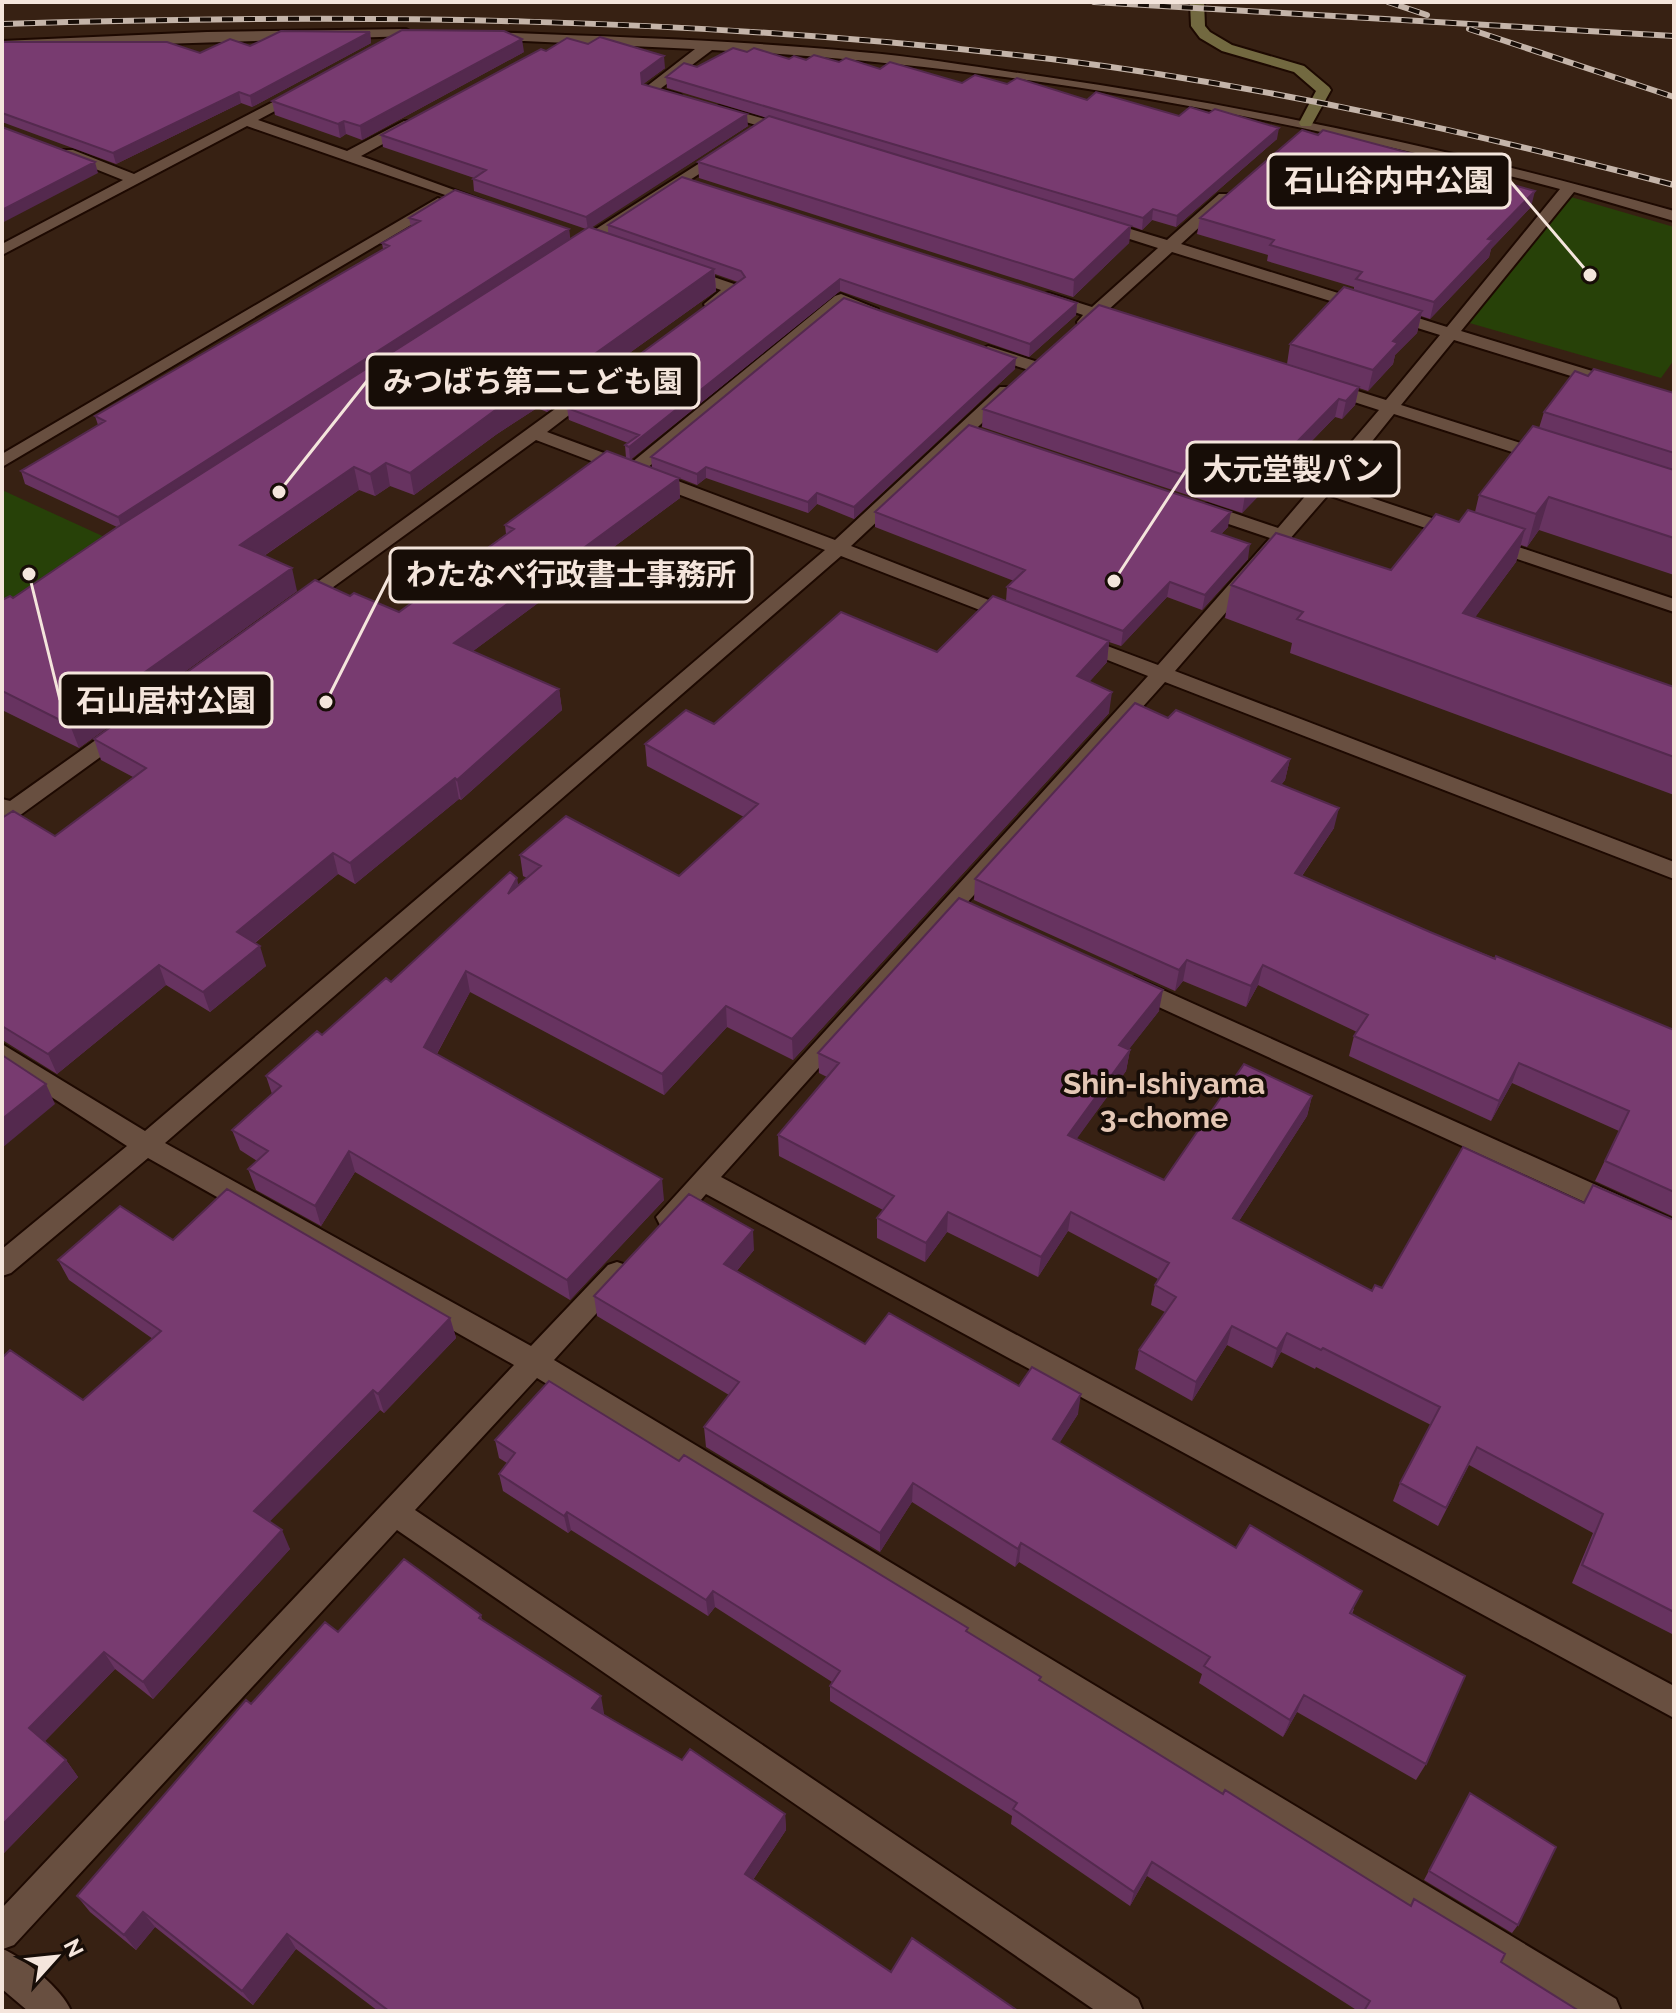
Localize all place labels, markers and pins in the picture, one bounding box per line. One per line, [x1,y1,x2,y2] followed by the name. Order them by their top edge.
[1268,154,1510,208] callout: 石山谷内中公園
[367,354,699,408] callout: みつばち第二こども園
[1187,442,1399,496] callout: 大元堂製パン
[390,548,752,602] callout: わたなべ行政書士事務所
[60,673,272,727] callout: 石山居村公園

